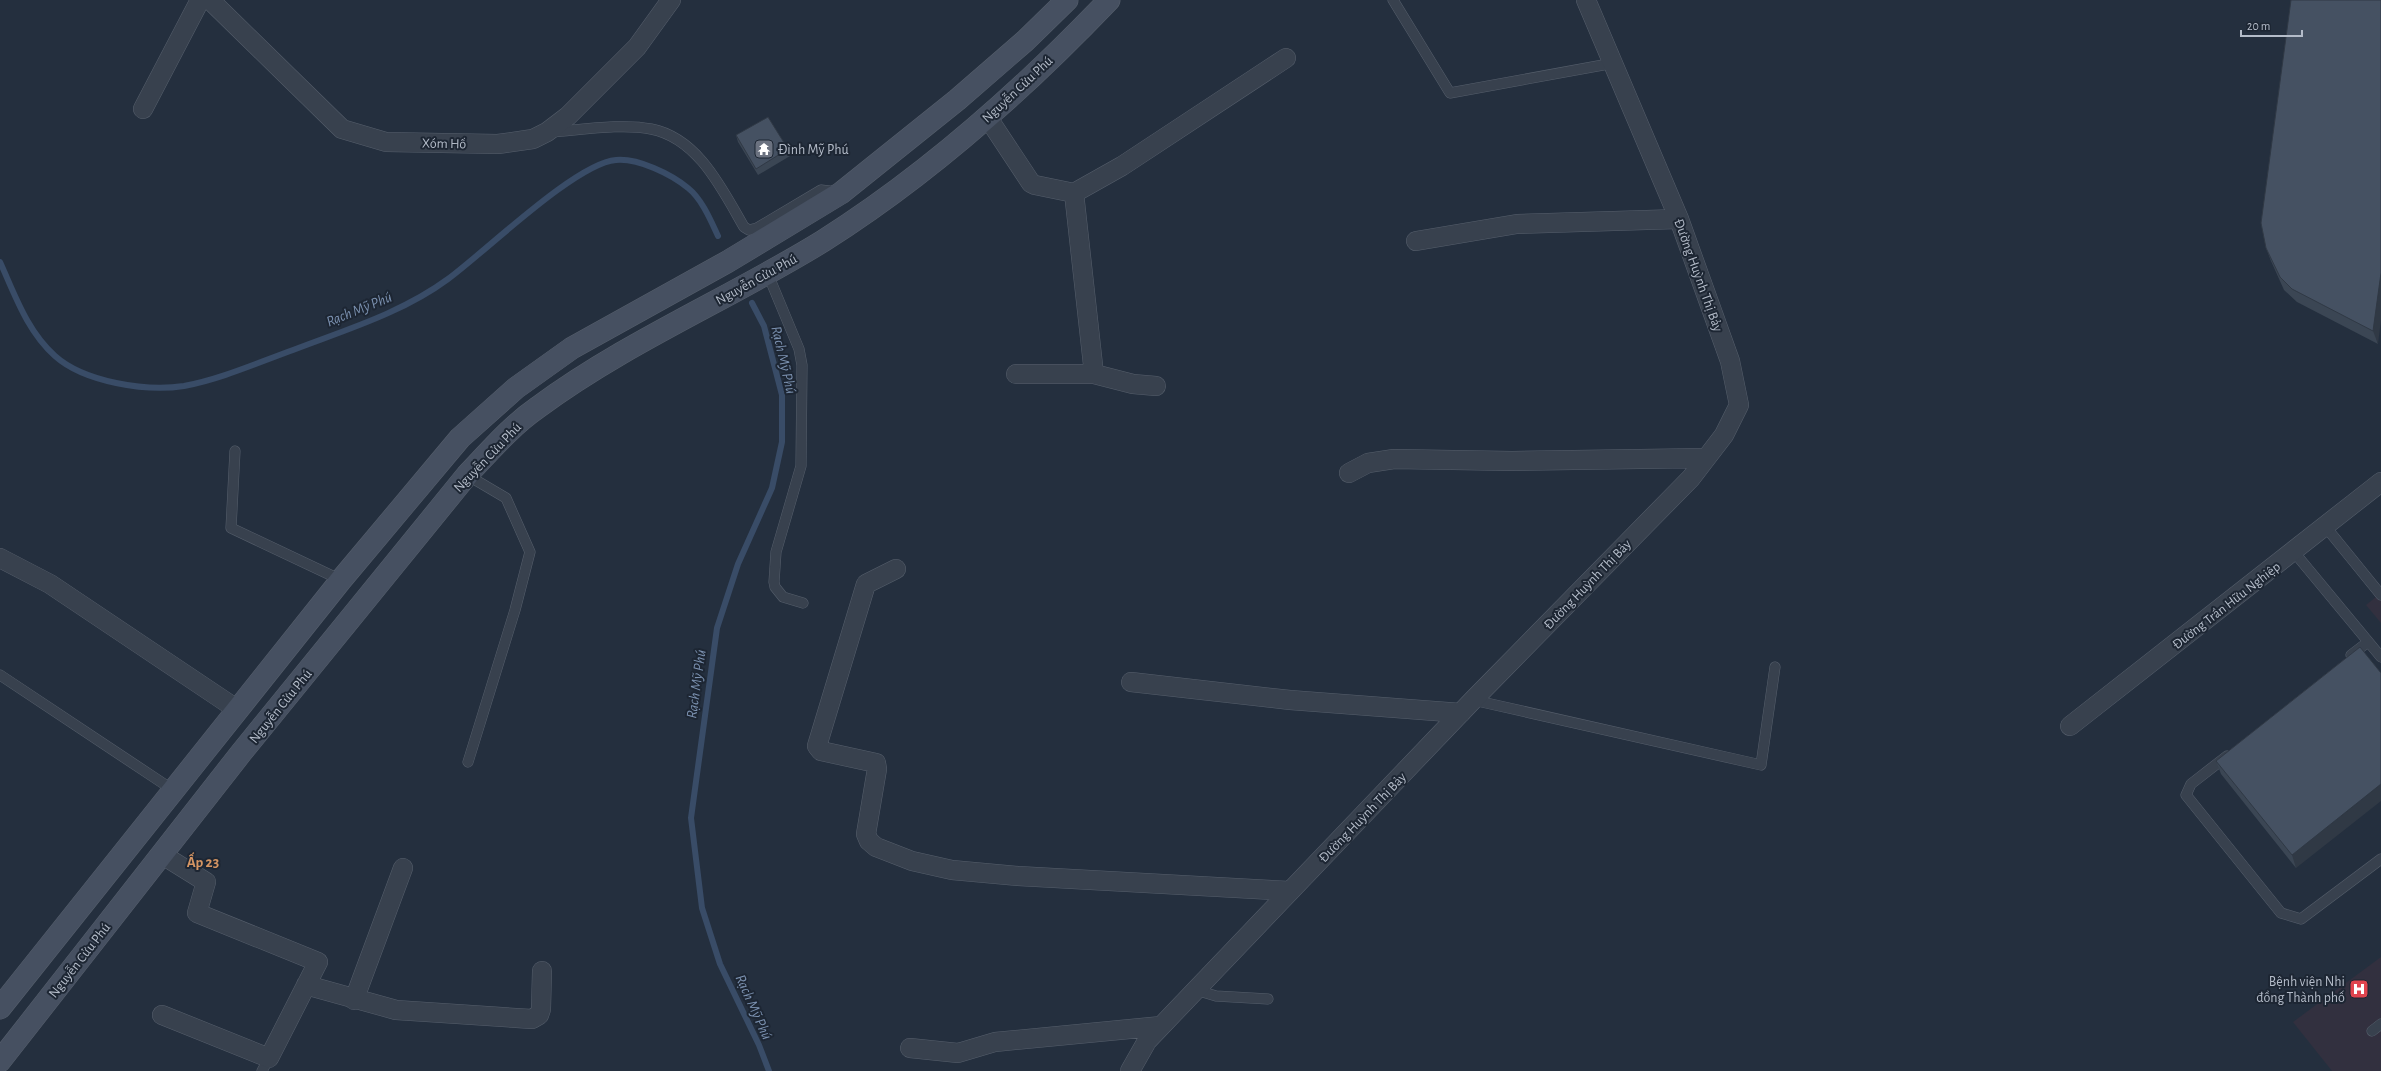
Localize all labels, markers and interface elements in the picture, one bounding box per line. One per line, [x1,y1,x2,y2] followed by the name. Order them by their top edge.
[2241,12,2302,38] scale bar
[2247,20,2270,32] text: 20 m
[978,52,1056,126] street label: Nguyễn Cửu Phú
[422,136,466,151] street label: Xóm Hố
[753,138,775,160] temple icon: Đình Mỹ Phú
[778,143,849,157] place label: Đình Mỹ Phú
[1671,217,1725,334] street label: Đường Huỳnh Thị Bảy
[713,250,799,308] street label: Nguyễn Cửu Phú
[324,289,394,329] water label: Rạch Mỹ Phú
[768,325,799,396] water label: Rạch Mỹ Phú
[450,419,524,495] street label: Nguyễn Cửu Phú
[1541,537,1634,632] street label: Đường Huỳnh Thị Bảy
[2169,559,2283,652] street label: Đường Trần Hữu Nghiệp
[684,649,709,720] water label: Rạch Mỹ Phú
[245,666,315,746] street label: Nguyễn Cửu Phú
[1316,770,1409,865] street label: Đường Huỳnh Thị Bảy
[187,852,219,870] district label: Ấp 23
[45,919,113,1001] street label: Nguyễn Cửu Phú
[733,972,775,1042] water label: Rạch Mỹ Phú
[2256,975,2345,1005] place label: Bệnh viện Nhi đồng Thành phố
[2348,978,2370,1000] hospital icon: Bệnh viện Nhi đồng Thành phố

